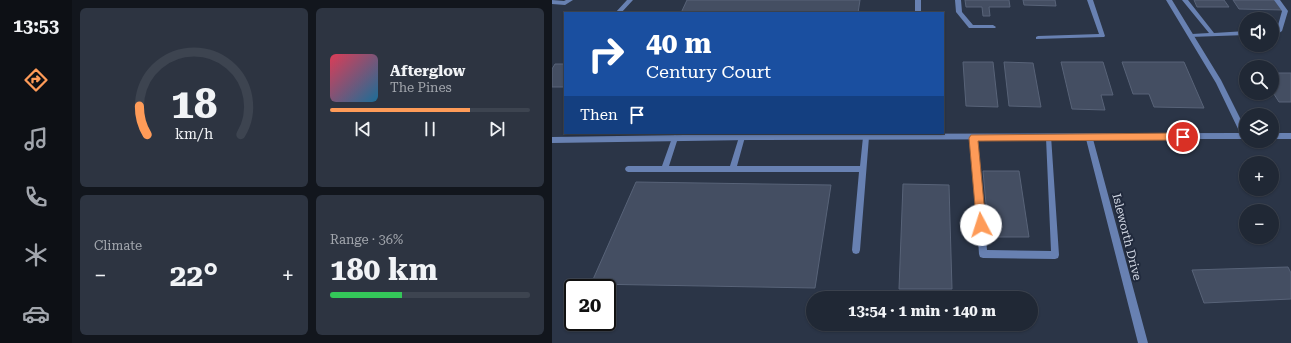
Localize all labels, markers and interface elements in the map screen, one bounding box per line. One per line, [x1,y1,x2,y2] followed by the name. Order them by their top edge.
[1239,12,1279,244] map controls
[1239,12,1279,52] button: sound
[13,15,59,36] text: 13:53
[646,27,711,60] text: 40 m
[580,28,632,80] icon: right
[1239,60,1279,100] button: search
[646,61,771,82] text: Century Court
[390,62,465,80] text: Afterglow
[22,66,50,94] icon: directions
[171,79,217,128] text: 18
[390,80,452,95] text: The Pines
[626,104,648,126] icon: arrive
[580,106,618,124] text: Then
[1239,108,1279,148] button: layers
[352,118,374,140] icon: previous
[419,118,441,140] icon: pause
[486,118,508,140] icon: next
[1166,120,1200,154] pin
[22,125,50,153] icon: music
[175,126,213,142] text: km/h
[1172,126,1194,148] icon: arrive
[1239,156,1279,196] button: +
[22,183,50,211] icon: phone
[1109,192,1145,282] street label: Isleworth Drive
[960,204,1002,246] position arrow
[1239,204,1279,244] button: −
[330,232,403,247] text: Range · 36%
[94,238,142,253] text: Climate
[22,241,50,269] icon: climate
[330,252,438,287] text: 180 km
[170,258,218,293] text: 22°
[94,263,106,288] text: −
[282,263,294,288] text: +
[564,279,616,331] speed limit sign: 20
[22,300,50,328] icon: car
[848,302,996,320] text: 13:54 · 1 min · 140 m

